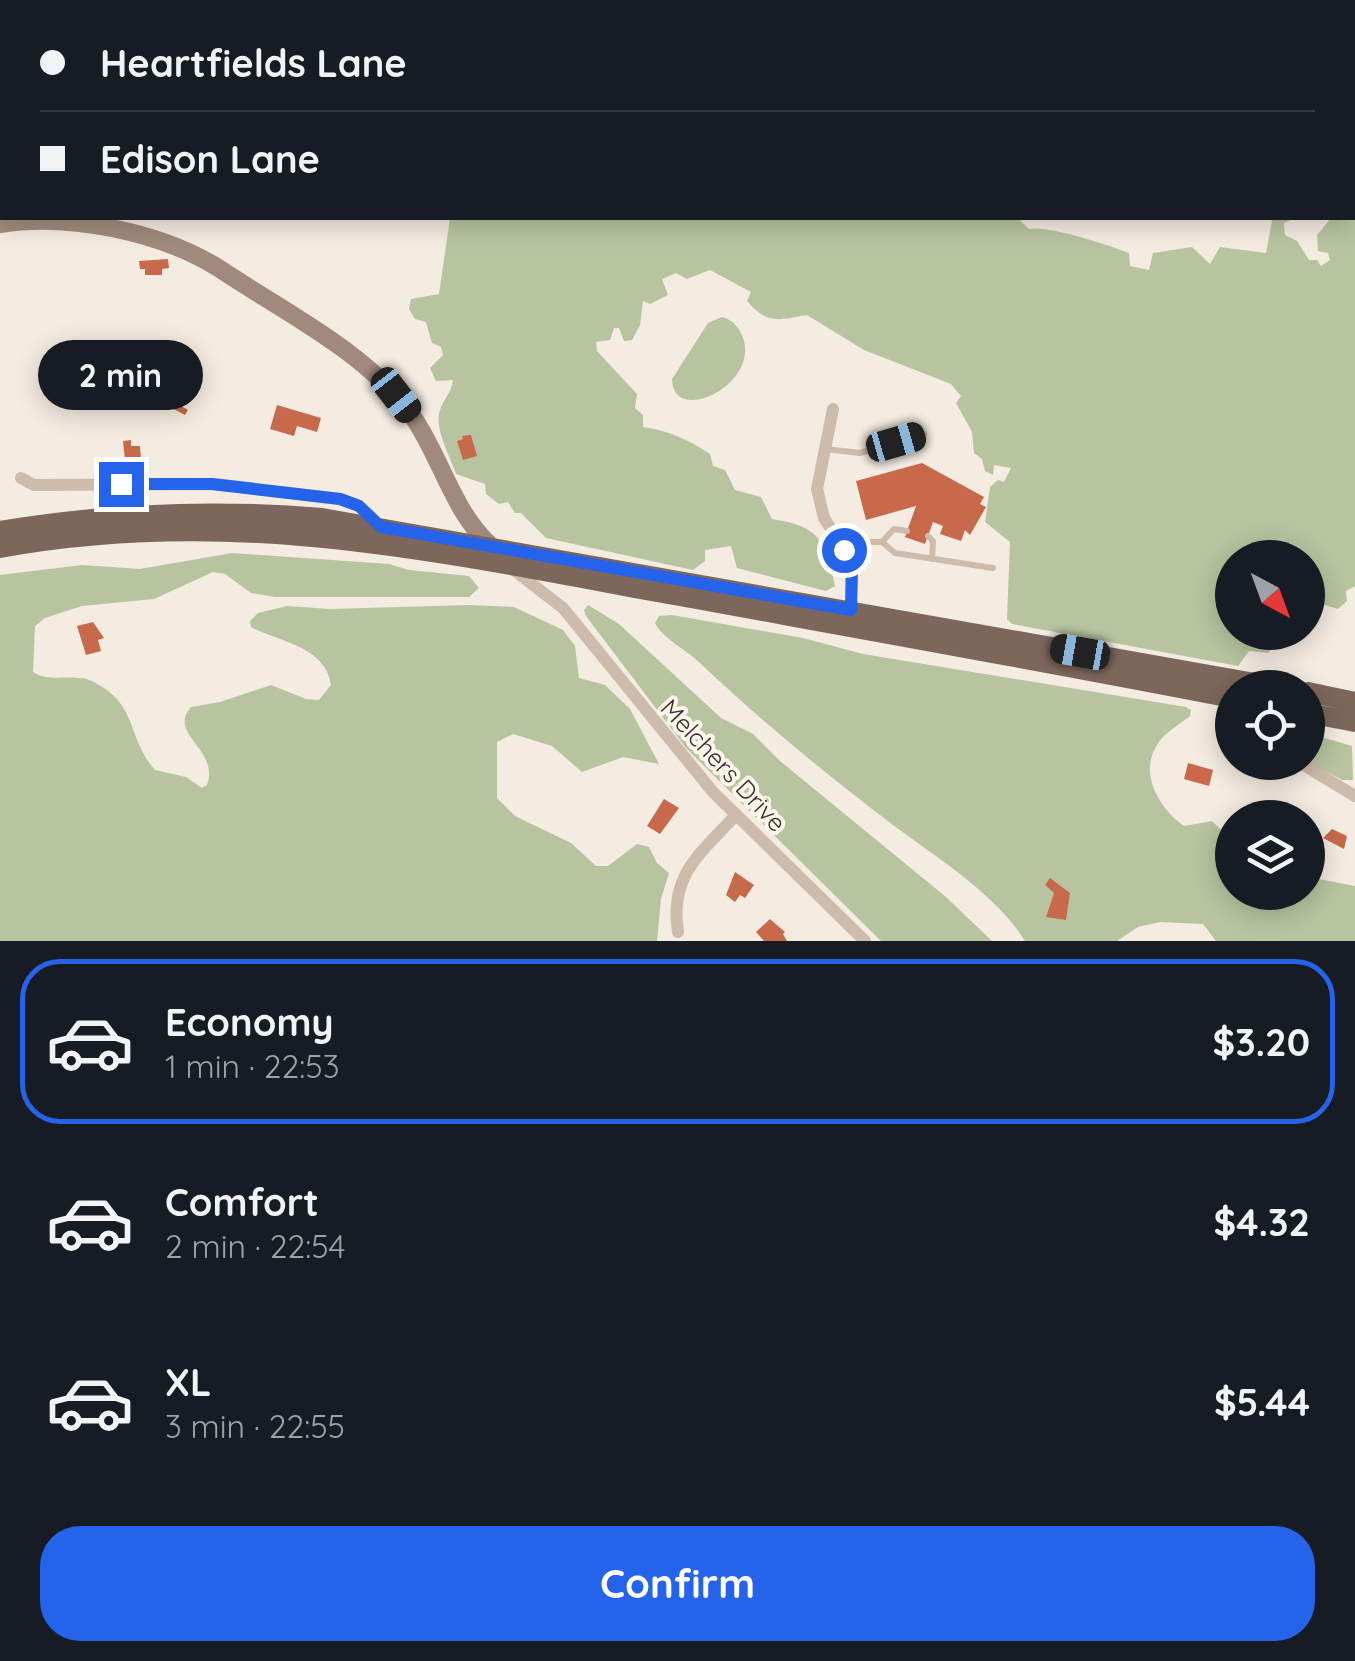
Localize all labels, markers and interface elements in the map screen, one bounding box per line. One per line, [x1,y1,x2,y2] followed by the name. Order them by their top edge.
[100,39,407,87] text: Heartfields Lane
[100,135,320,183] text: Edison Lane
[38,339,204,409] callout: 2 min
[79,355,162,395] text: 2 min
[366,362,426,428] car
[863,419,929,465] car
[99,462,144,507] route end
[822,528,867,573] route start
[1215,540,1325,650] north arrow
[1215,540,1325,910] map controls
[1048,632,1112,672] car
[1215,670,1325,780] button: locate
[655,692,793,838] street label: Melchers Drive
[1215,800,1325,910] button: layers
[45,997,135,1087] icon: car
[165,998,334,1046] text: Economy
[1212,1018,1310,1066] text: $3.20
[165,1046,339,1086] text: 1 min · 22:53
[45,1177,135,1267] icon: car
[165,1178,319,1226] text: Comfort
[1213,1198,1310,1246] text: $4.32
[165,1226,345,1266] text: 2 min · 22:54
[45,1357,135,1447] icon: car
[165,1358,211,1406] text: XL
[1214,1378,1310,1426] text: $5.44
[165,1406,345,1446] text: 3 min · 22:55
[40,1526,1315,1641] button: Confirm

